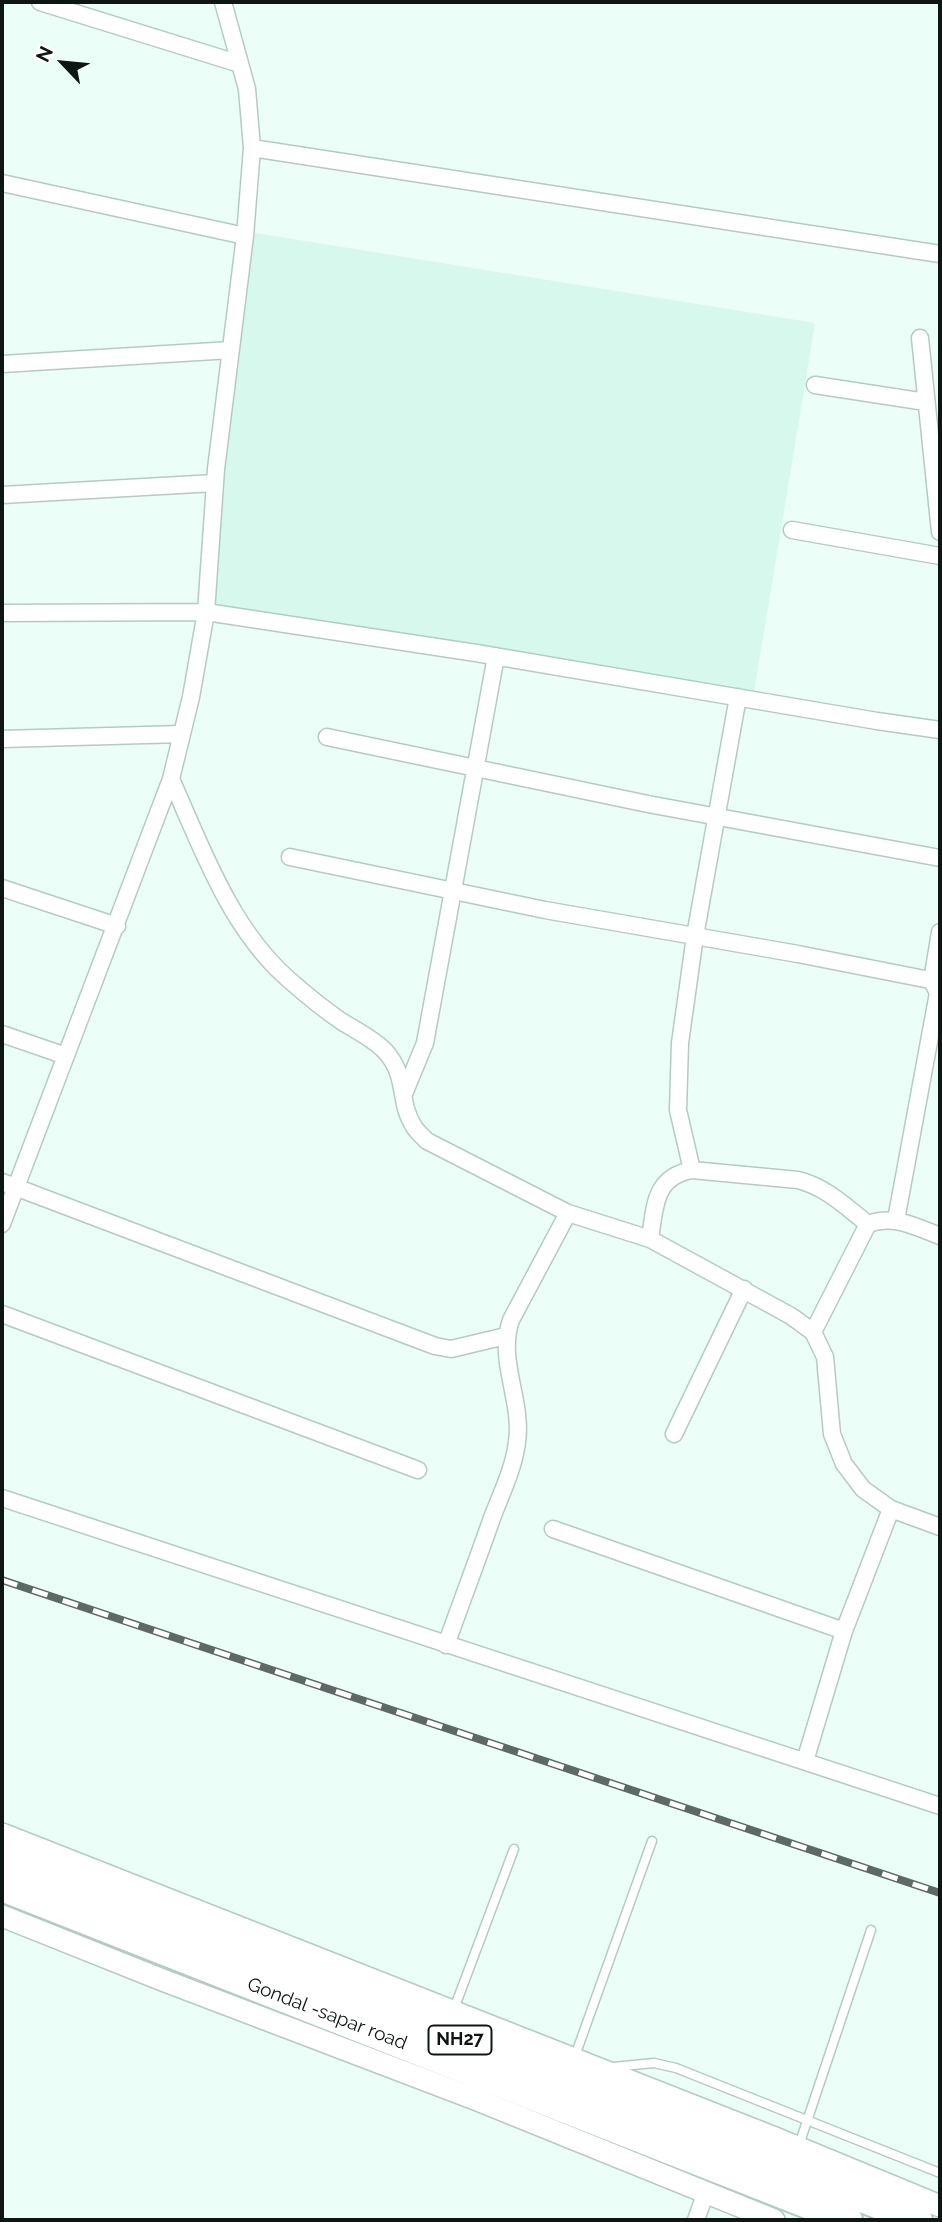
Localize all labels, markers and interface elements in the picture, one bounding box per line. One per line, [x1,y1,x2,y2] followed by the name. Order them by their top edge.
[28,28,98,98] north arrow
[31,42,57,65] text: N
[244,1973,410,2055] street label: Gondal -sapar road
[428,2026,491,2054] road number: NH27

